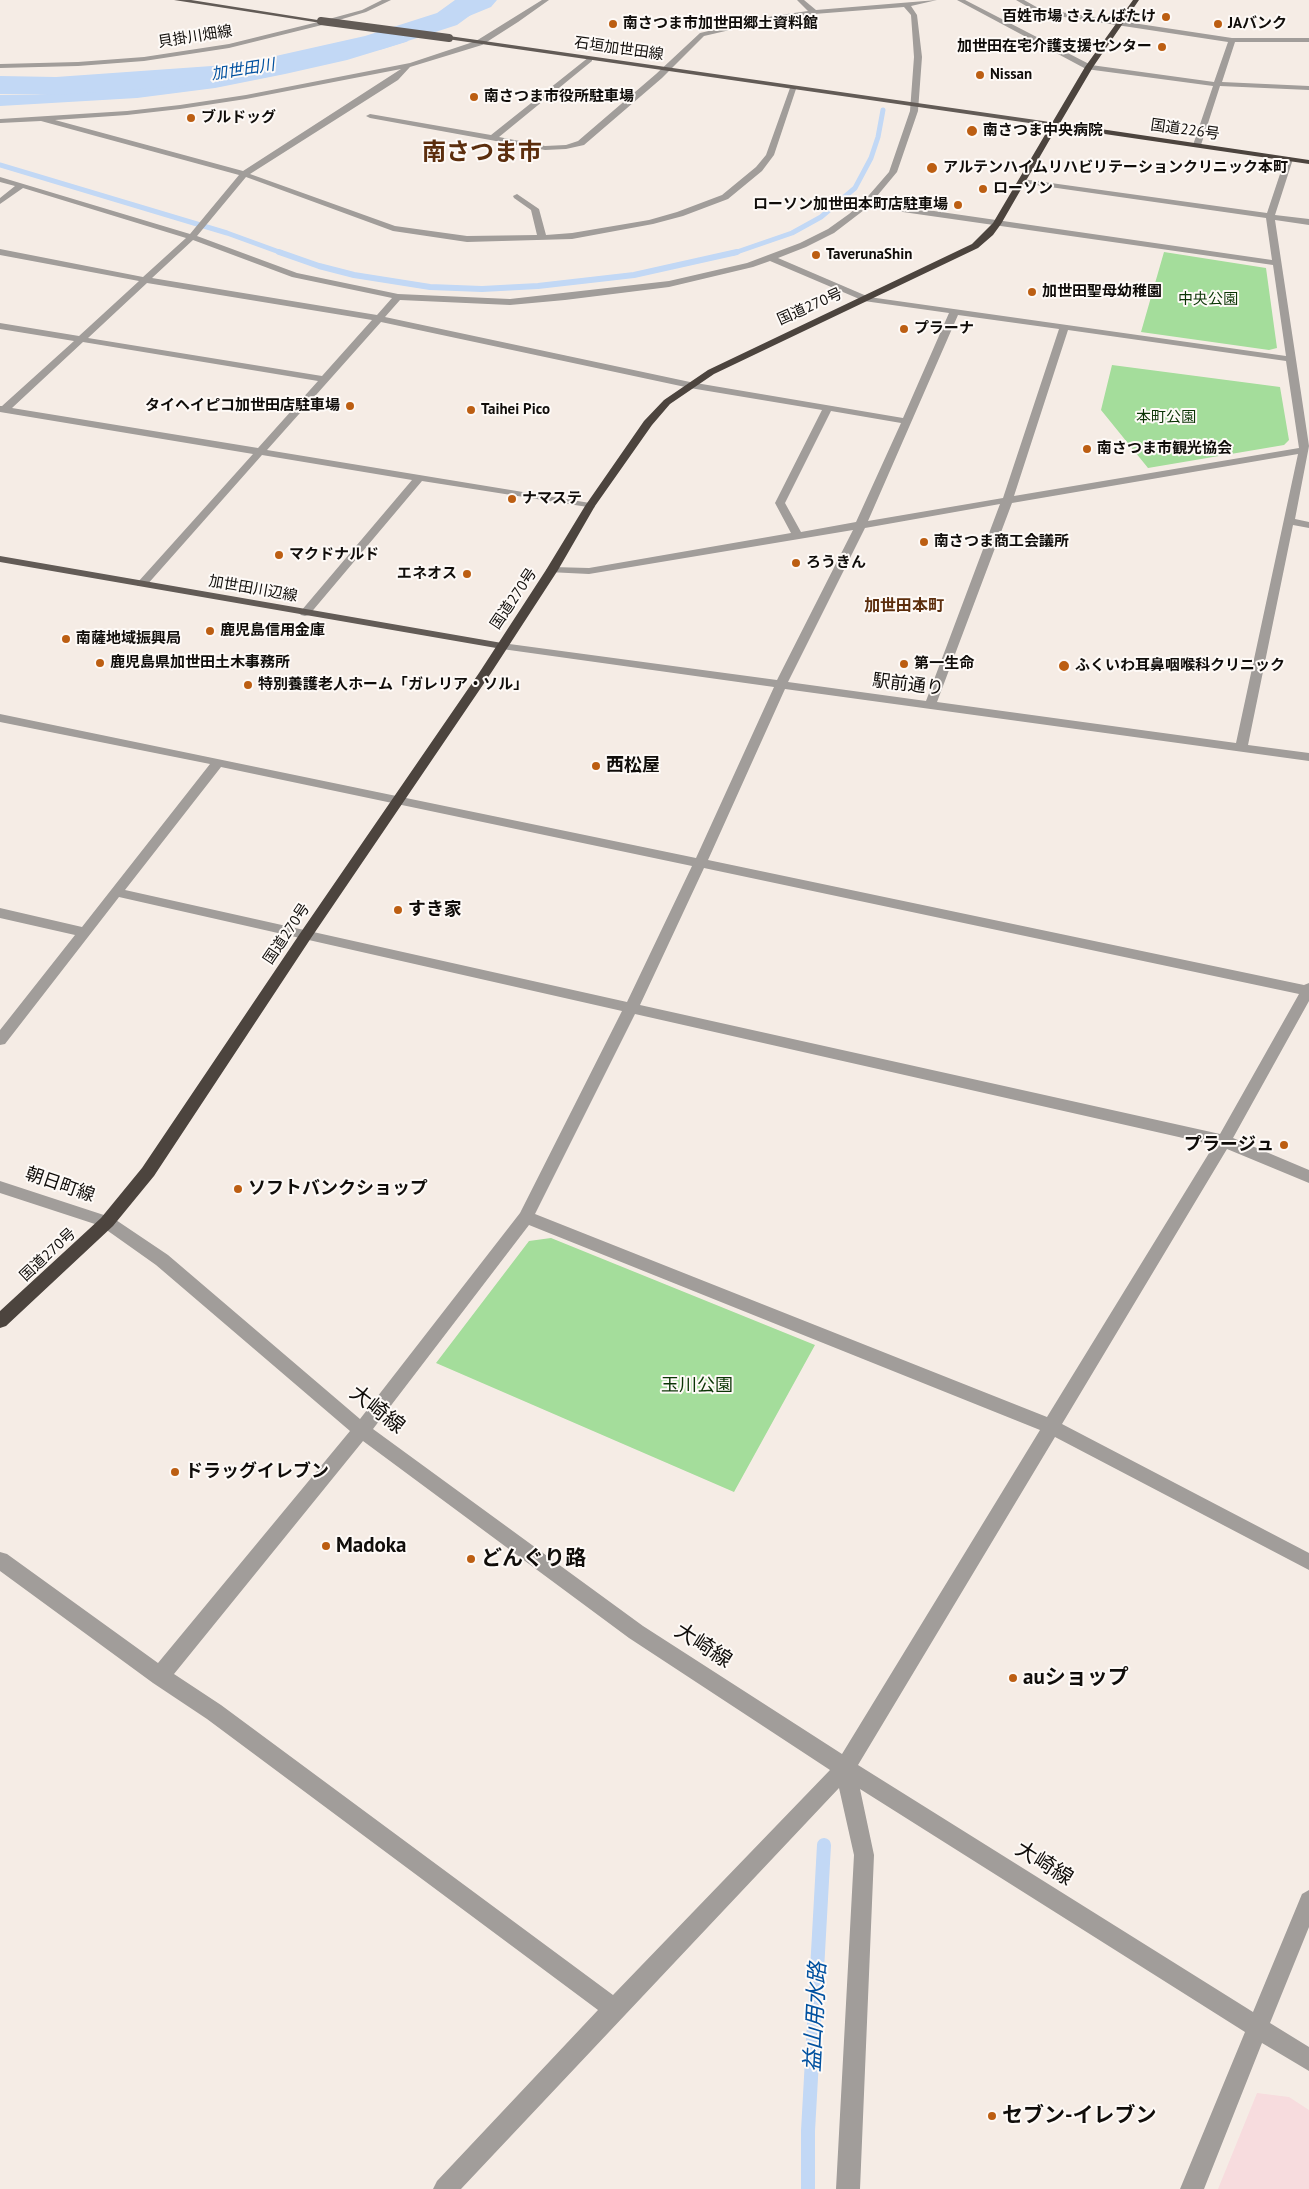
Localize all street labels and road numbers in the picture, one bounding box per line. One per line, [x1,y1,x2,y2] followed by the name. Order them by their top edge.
[157,22,233,52] street label: 貝掛川畑線
[573,34,665,64] street label: 石垣加世田線
[1149,116,1221,144] street label: 国道226号
[775,285,845,329] street label: 国道270号
[487,565,541,633] street label: 国道270号
[207,572,299,606] street label: 加世田川辺線
[871,670,945,700] street label: 駅前通り
[260,900,314,968] street label: 国道270号
[22,1163,98,1207] street label: 朝日町線
[16,1225,80,1285] street label: 国道270号
[344,1381,410,1439] street label: 大崎線
[670,1618,736,1674] street label: 大崎線
[1011,1837,1077,1891] street label: 大崎線

